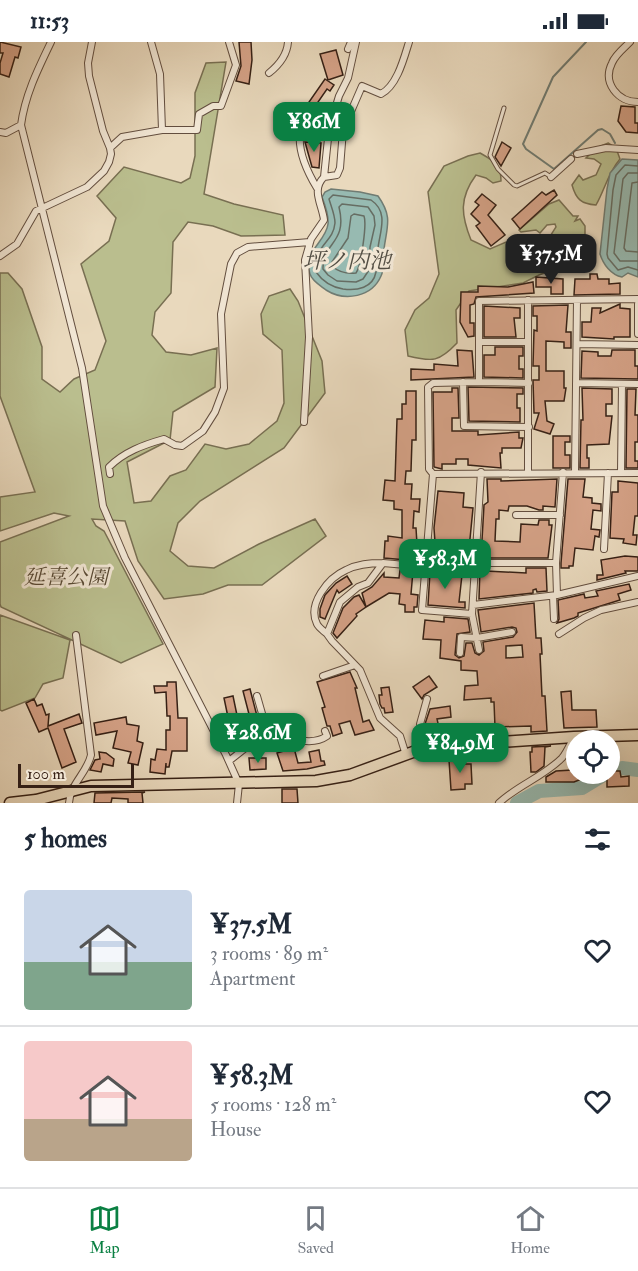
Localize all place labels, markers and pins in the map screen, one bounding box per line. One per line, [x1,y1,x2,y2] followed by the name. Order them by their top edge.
[278,102,350,153] pin: ¥86M
[502,234,600,285] pin: ¥37.5M
[396,539,494,590] pin: ¥58.3M
[209,713,307,764] pin: ¥28.6M
[411,723,509,774] pin: ¥84.9M

